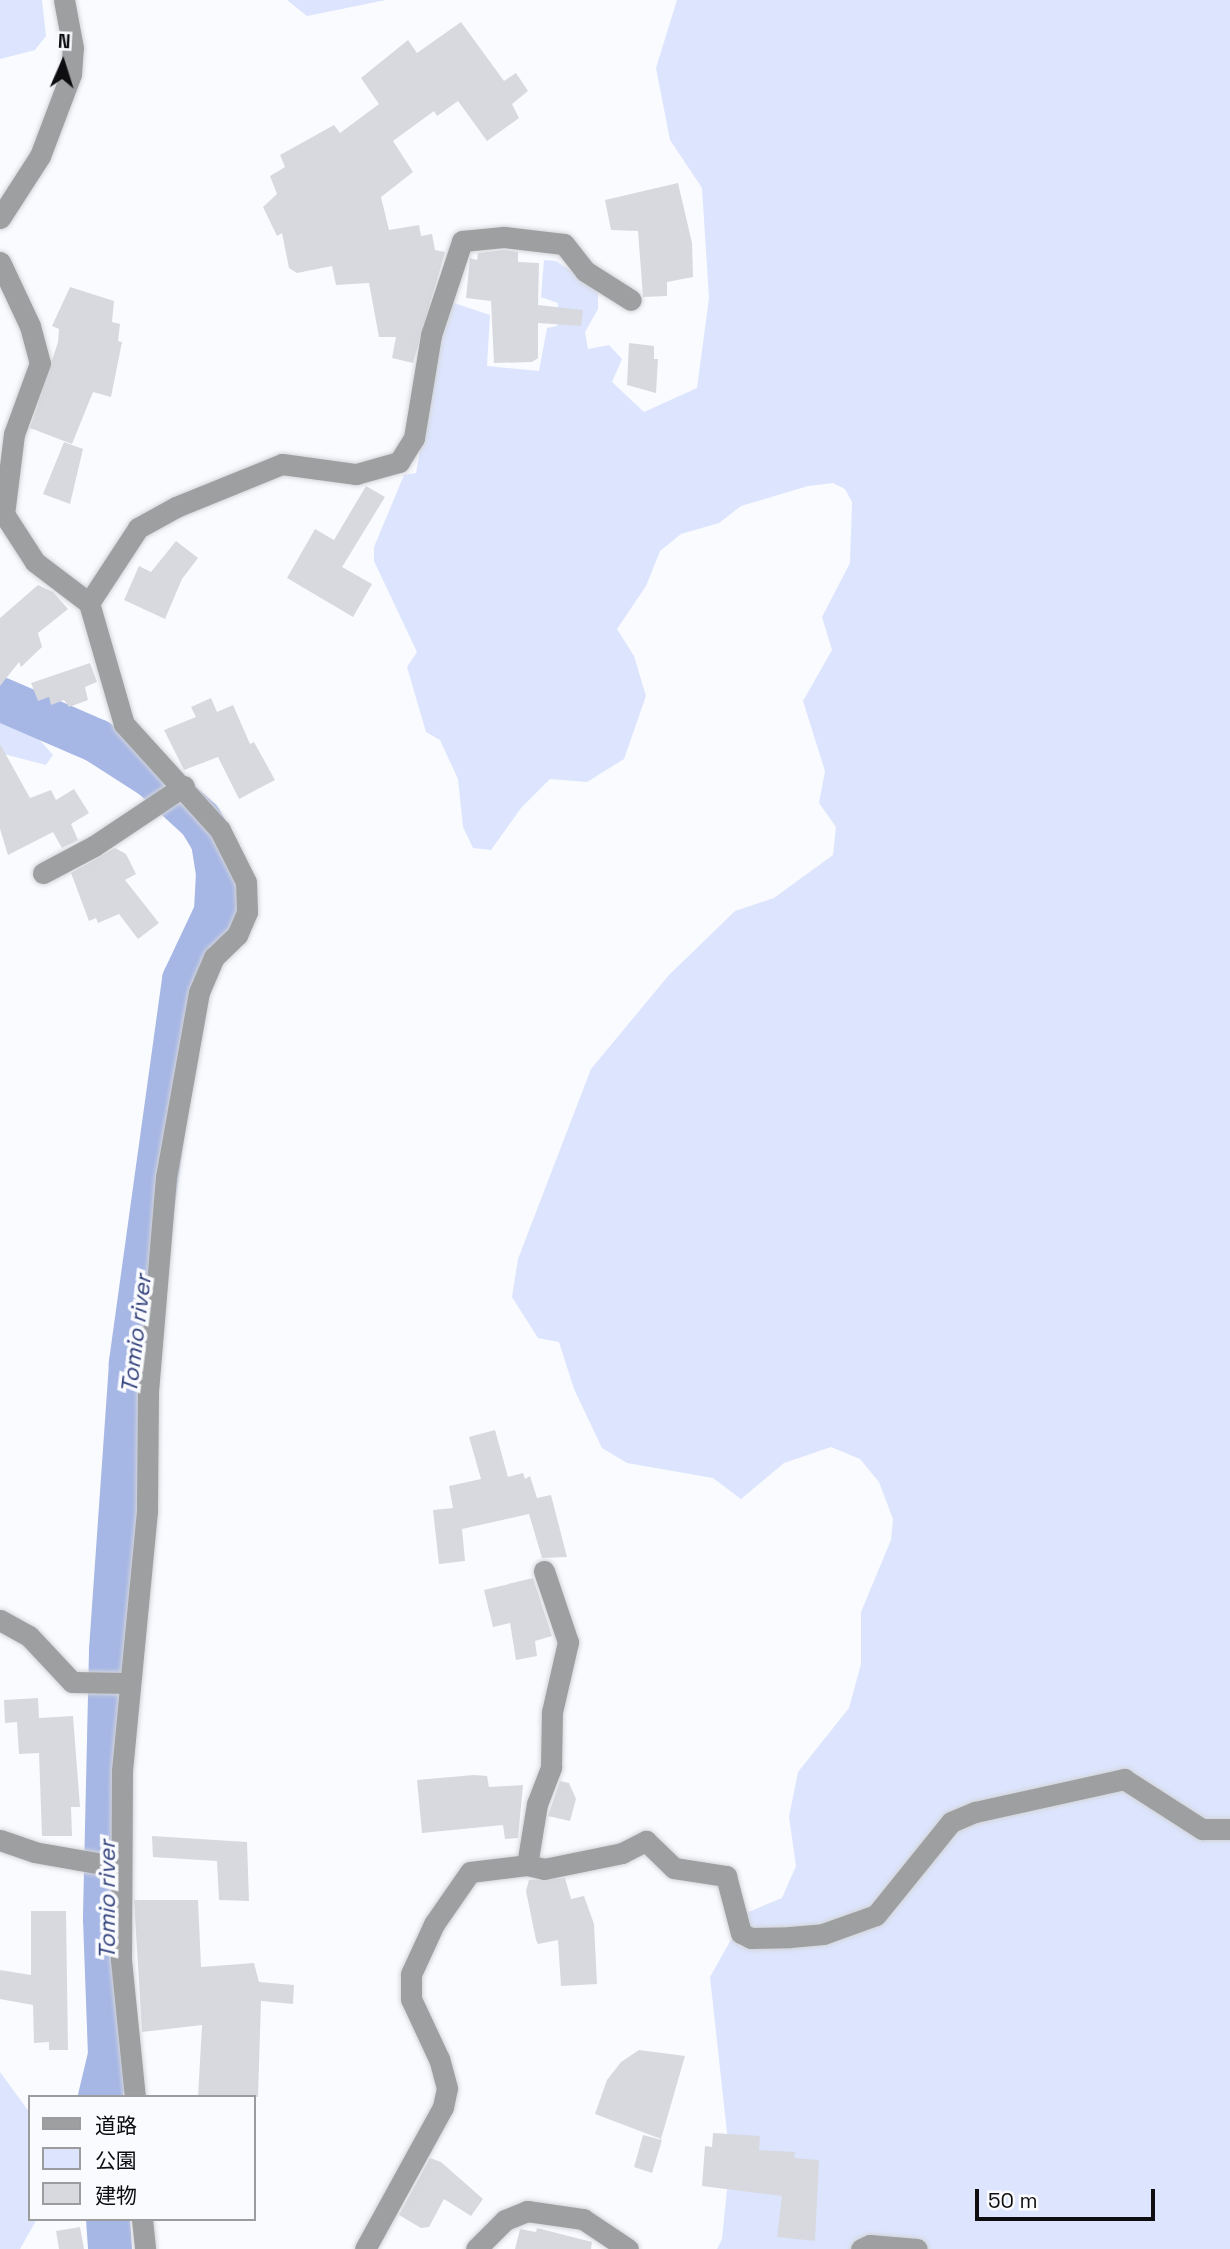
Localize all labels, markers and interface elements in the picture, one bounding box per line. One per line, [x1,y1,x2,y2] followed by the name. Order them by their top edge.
[28,28,98,98] north arrow
[57,29,71,54] text: N
[115,1273,157,1395] water label: Tomio river
[93,1840,121,1960] water label: Tomio river
[28,2095,256,2221] legend
[95,2112,137,2139] text: 道路
[95,2147,137,2174] text: 公園
[978,2176,1158,2220] scale bar
[95,2182,137,2209] text: 建物
[988,2187,1038,2214] text: 50 m

